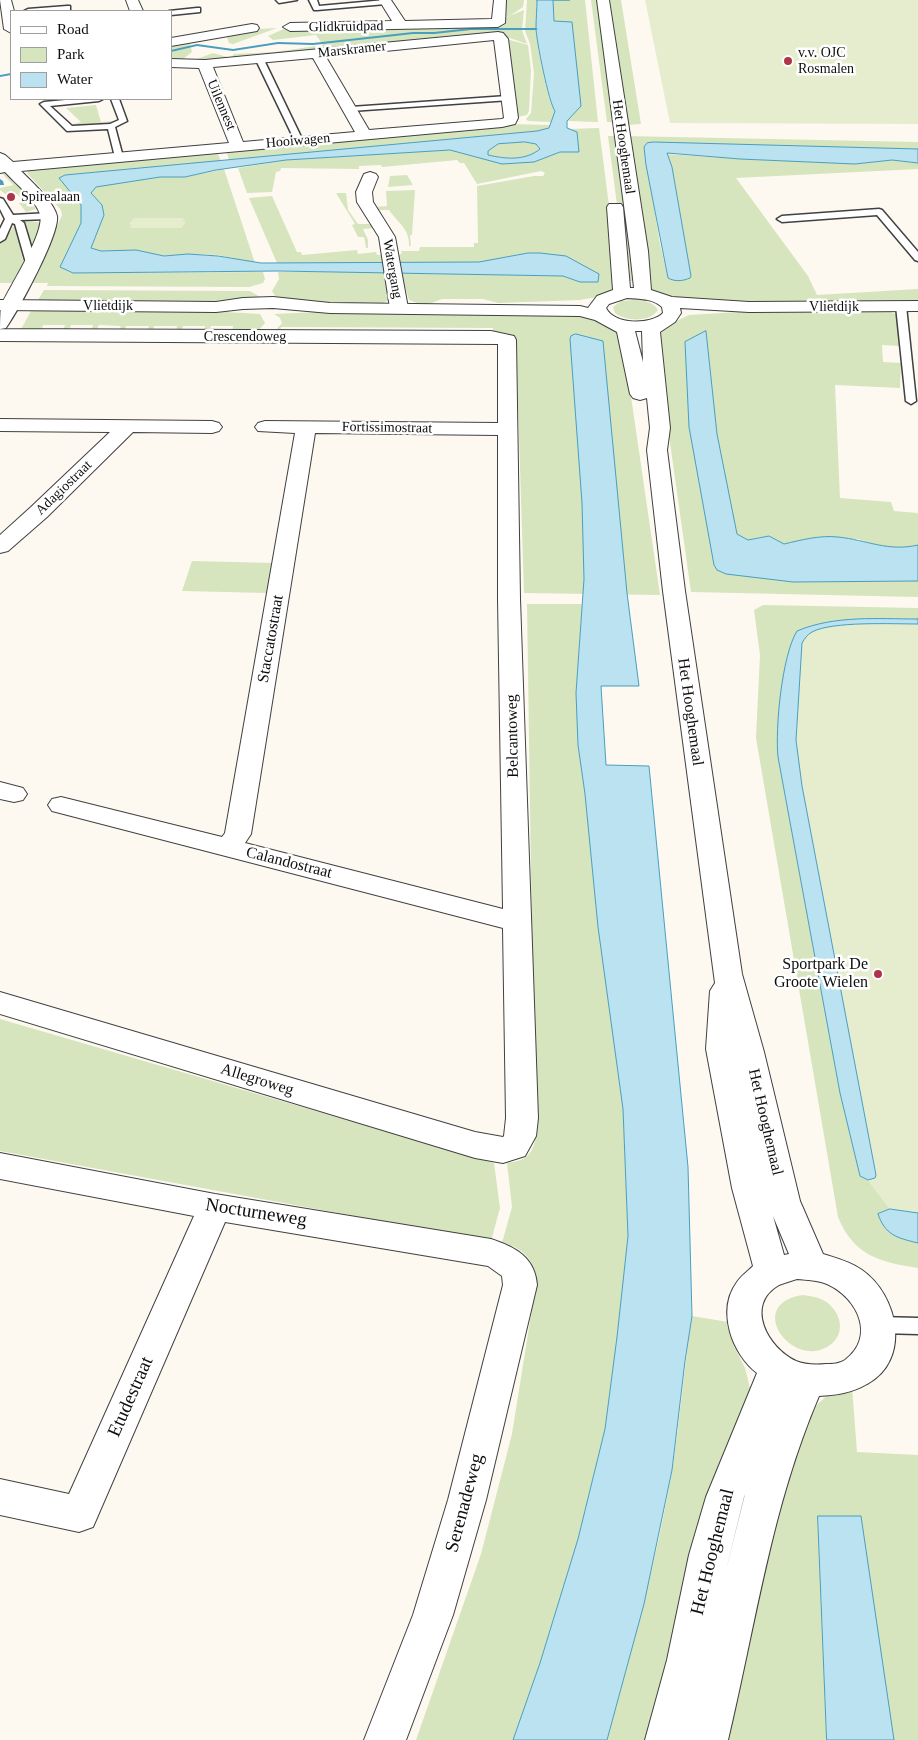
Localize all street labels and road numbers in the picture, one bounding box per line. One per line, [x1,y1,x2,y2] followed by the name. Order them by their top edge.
[309,18,383,36] street label: Glidkruidpad
[317,38,387,62] street label: Marskramer
[203,77,239,133] street label: Uilennest
[608,99,638,195] street label: Het Hooghemaal
[265,130,331,152] street label: Hooiwagen
[379,238,405,300] street label: Watergang
[83,298,133,314] street label: Vlietdijk
[809,299,859,315] street label: Vlietdijk
[204,329,286,345] street label: Crescendoweg
[342,419,432,437] street label: Fortissimostraat
[32,457,96,519] street label: Adagiostraat
[254,594,288,684] street label: Staccatostraat
[673,657,707,767] street label: Het Hooghemaal
[503,694,523,778] street label: Belcantoweg
[244,843,334,883] street label: Calandostraat
[218,1060,296,1100] street label: Allegroweg
[743,1067,787,1177] street label: Het Hooghemaal
[204,1194,308,1232] street label: Nocturneweg
[103,1353,159,1441] street label: Etudestraat
[441,1451,489,1555] street label: Serenadeweg
[686,1487,740,1617] street label: Het Hooghemaal

